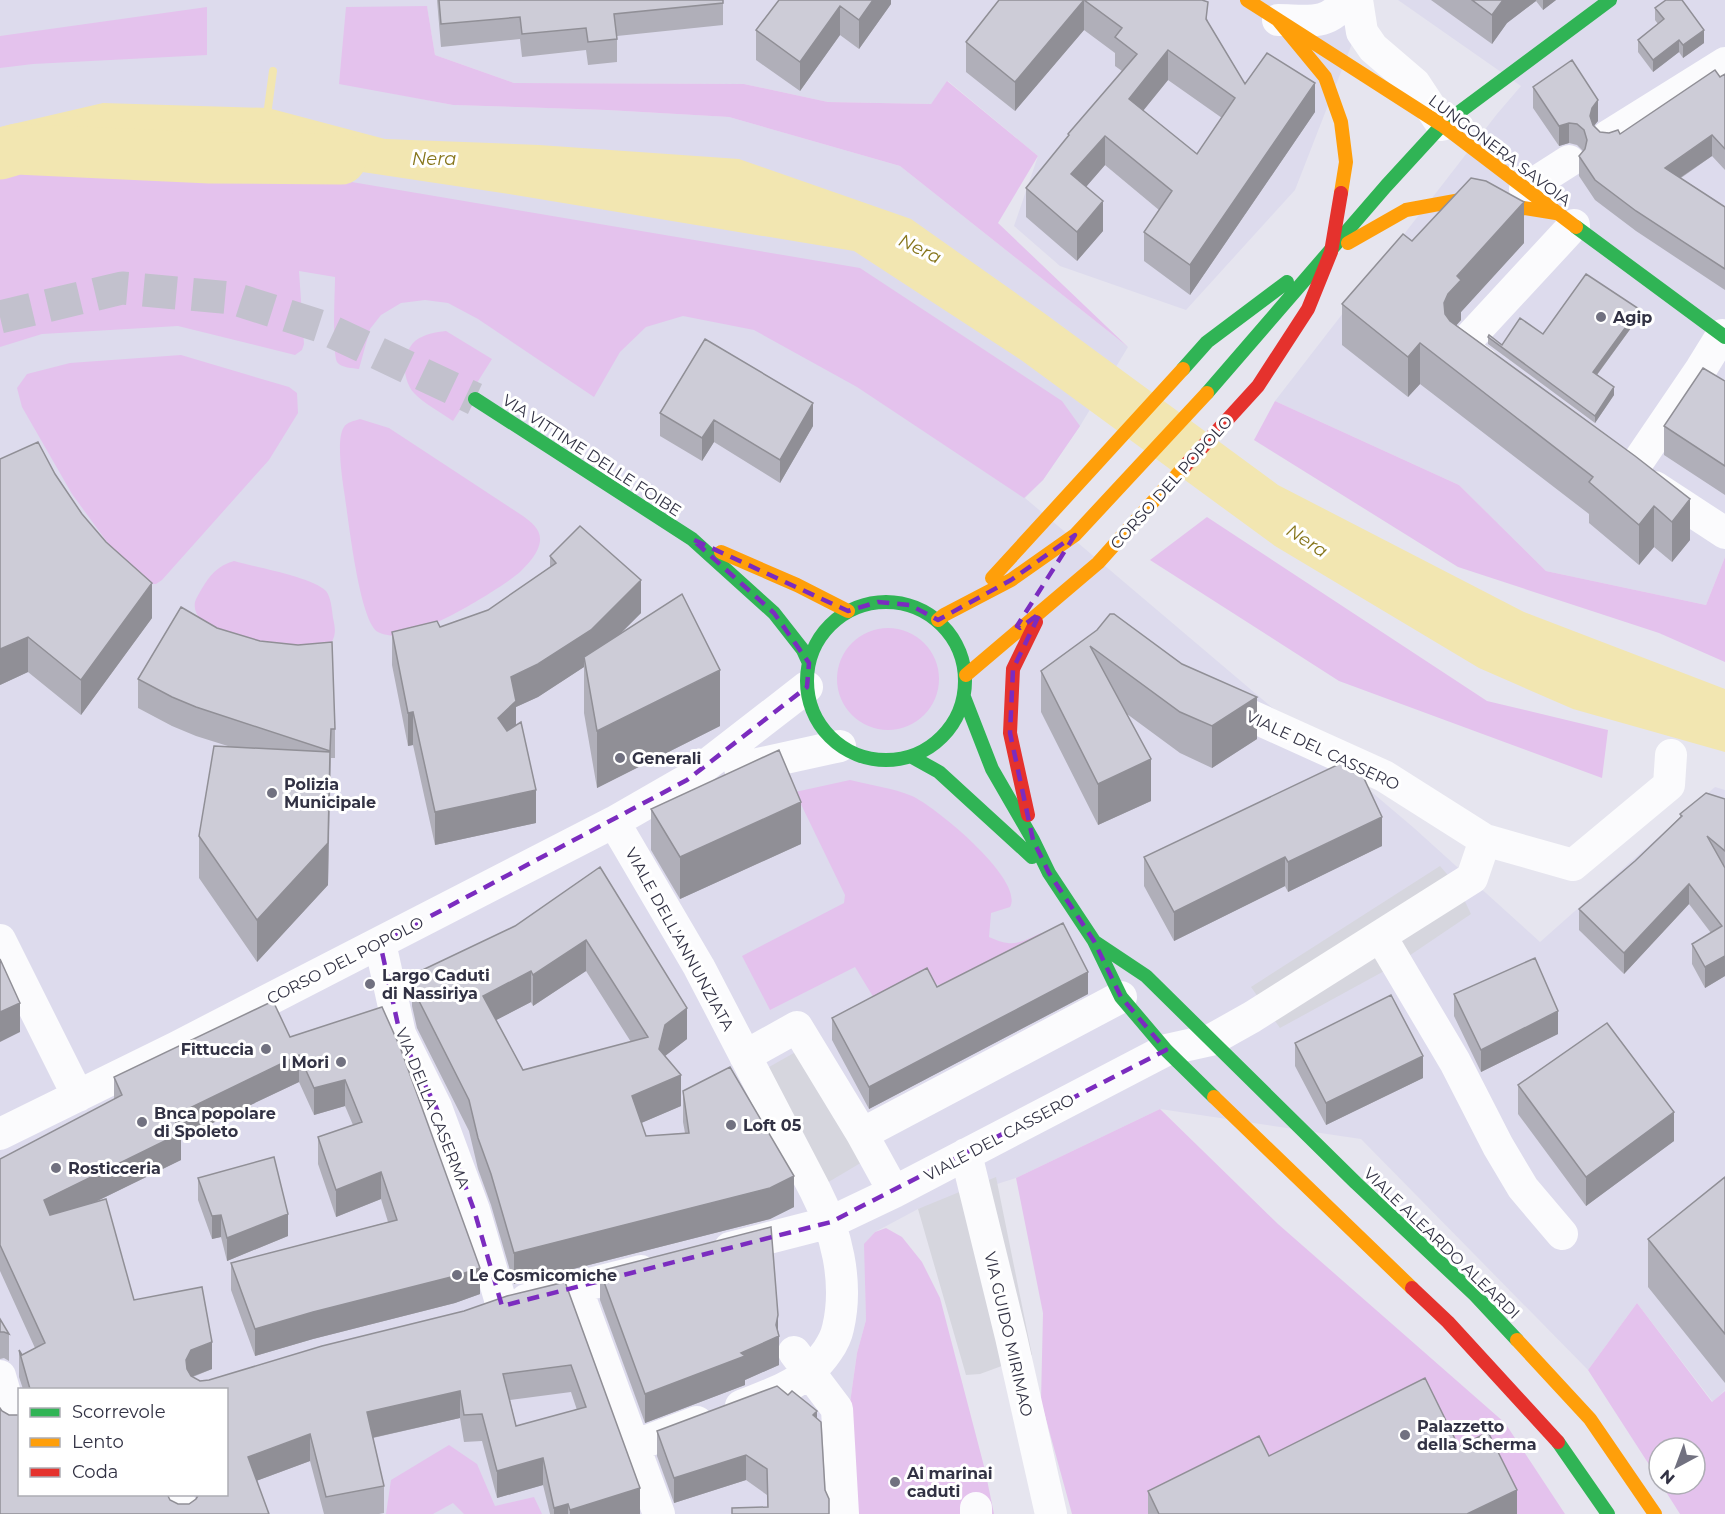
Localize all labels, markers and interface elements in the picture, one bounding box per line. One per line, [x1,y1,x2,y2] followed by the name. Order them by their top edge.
[1425,91,1575,210] street label: LUNGONERA SAVOIA
[412,148,456,170] water label: Nera
[895,229,945,269] water label: Nera
[1612,308,1652,327] place label: Agip
[1594,310,1608,324] marker: Agip
[499,390,685,520] street label: VIA VITTIME DELLE FOIBE
[1106,412,1236,553] street label: CORSO DEL POPOLO
[1282,520,1332,562] water label: Nera
[1243,707,1402,794] street label: VIALE DEL CASSERO
[632,749,701,768] place label: Generali
[613,751,627,765] marker: Generali
[284,775,376,812] place label: Polizia Municipale
[265,786,279,800] marker: Polizia Municipale
[621,844,738,1035] street label: VIALE DELL'ANNUNZIATA
[264,913,427,1008] street label: CORSO DEL POPOLO
[382,966,490,1003] place label: Largo Caduti di Nassiriya
[363,977,377,991] marker: Largo Caduti di Nassiriya
[392,1025,474,1192] street label: VIA DELLA CASERMA
[181,1040,254,1059] place label: Fittuccia
[259,1042,273,1056] marker: Fittuccia
[282,1053,329,1072] place label: I Mori
[334,1055,348,1069] marker: I Mori
[921,1090,1077,1185] street label: VIALE DEL CASSERO
[154,1104,276,1141] place label: Bnca popolare di Spoleto
[135,1115,149,1129] marker: Bnca popolare di Spoleto
[743,1116,802,1135] place label: Loft 05
[724,1118,738,1132] marker: Loft 05
[68,1159,161,1178] place label: Rosticceria
[49,1161,63,1175] marker: Rosticceria
[1360,1164,1524,1323] street label: VIALE ALEARDO ALEARDI
[980,1250,1037,1418] street label: VIA GUIDO MIRIMAO
[469,1266,617,1285] place label: Le Cosmicomiche
[450,1268,464,1282] marker: Le Cosmicomiche
[18,1388,228,1496] legend
[72,1401,166,1423] text: Scorrevole
[1417,1417,1537,1454] place label: Palazzetto della Scherma
[1398,1428,1412,1442] marker: Palazzetto della Scherma
[72,1431,124,1453] text: Lento
[1647,1436,1707,1496] north arrow
[72,1461,118,1483] text: Coda
[906,1464,993,1501] place label: Ai marinai caduti
[1656,1466,1679,1488] text: N
[888,1475,902,1489] marker: Ai marinai caduti

